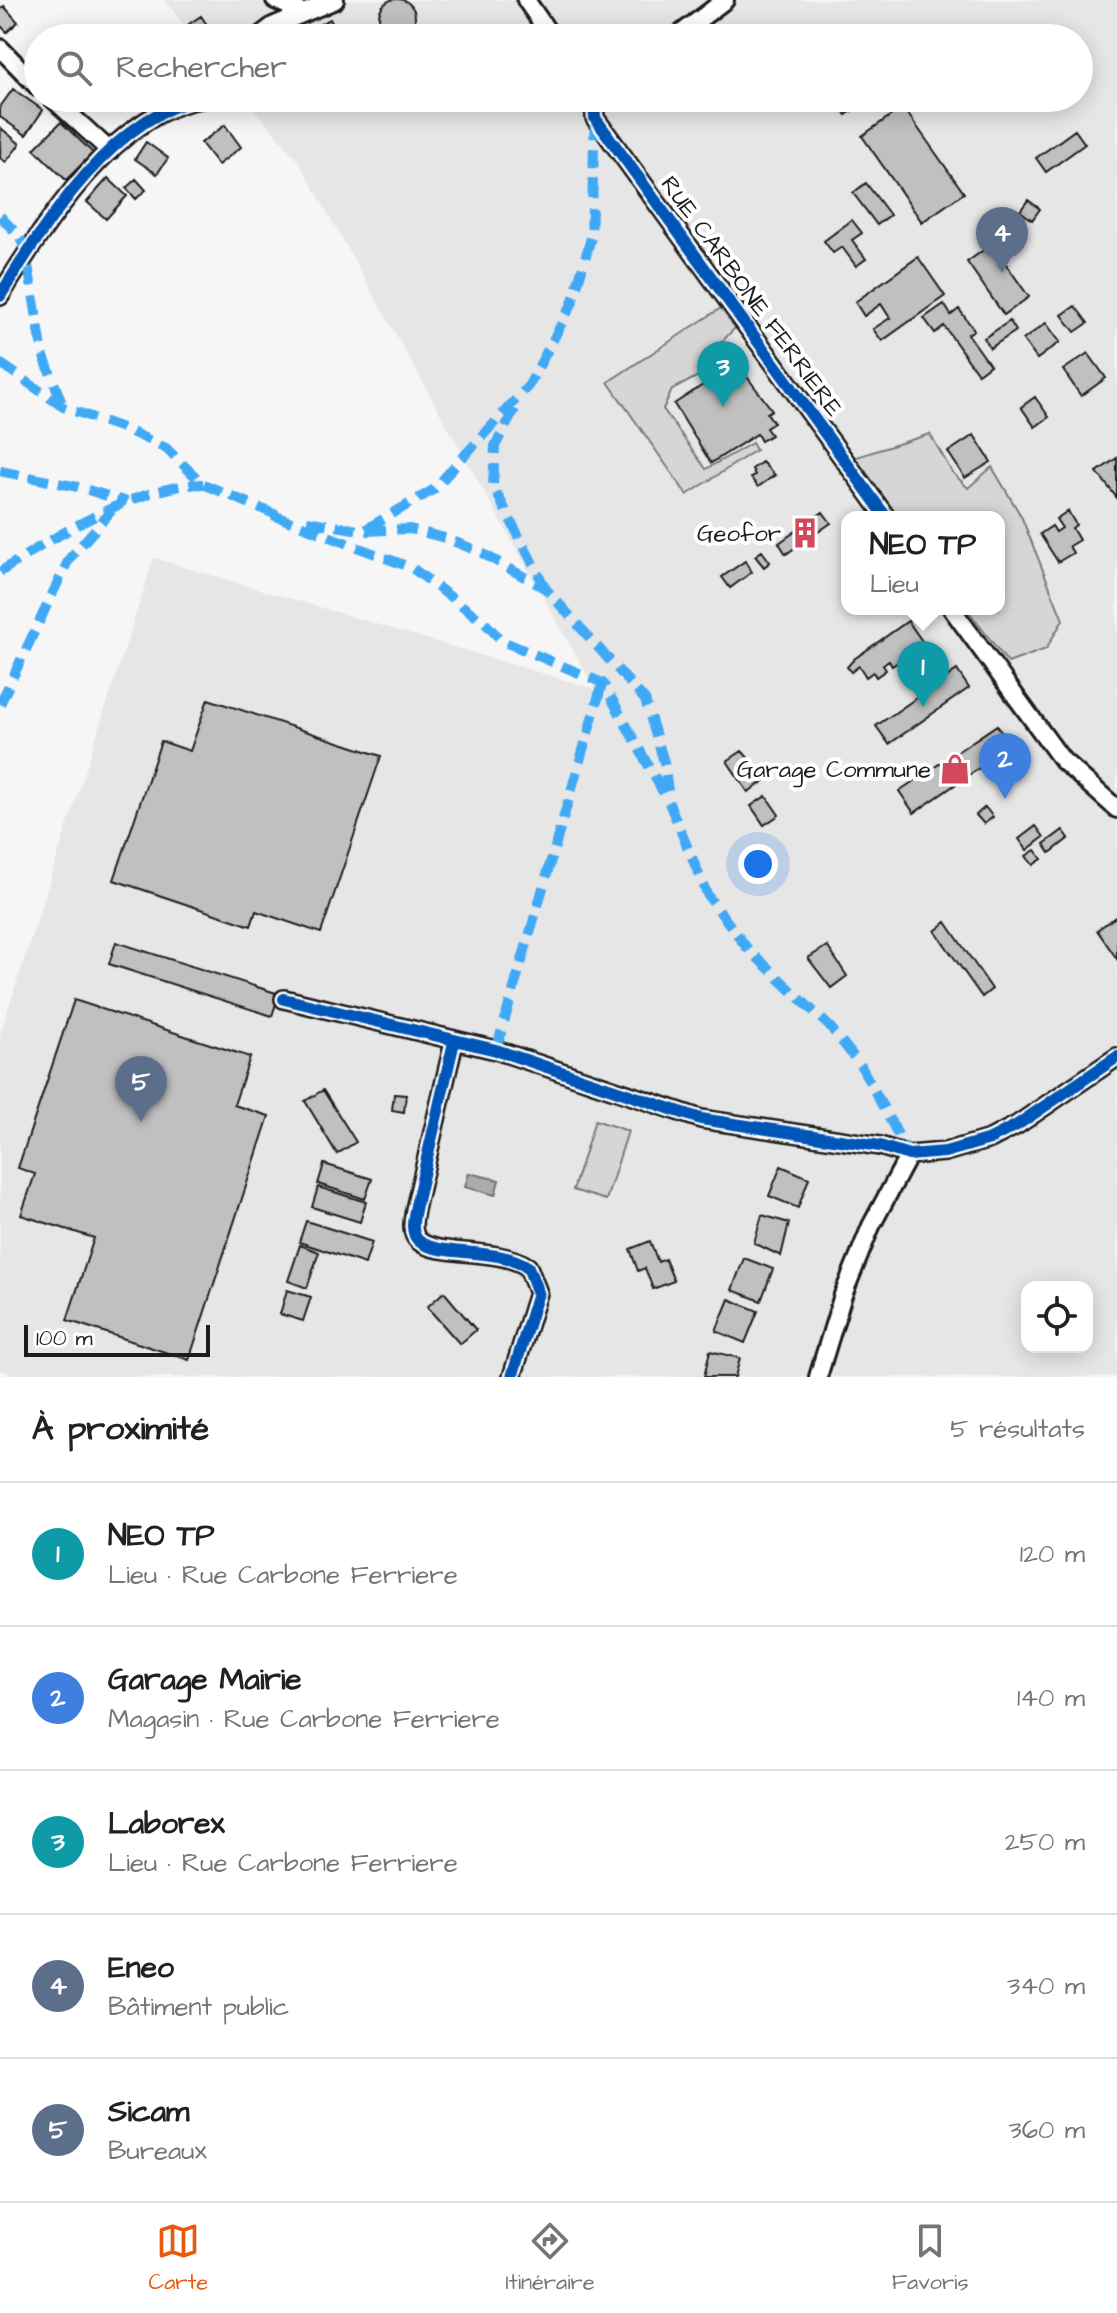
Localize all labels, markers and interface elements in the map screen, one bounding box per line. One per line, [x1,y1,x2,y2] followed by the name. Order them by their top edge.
[24,24,1093,112] search box
[52,46,96,90] icon: search
[116,47,287,89] text: Rechercher
[652,169,850,424] street label: RUE CARBONE FERRIERE
[976,207,1028,273] pin: 4
[697,341,749,407] pin: 3
[841,511,1005,615] popup
[788,516,822,550] building icon: Geofor
[697,517,781,551] place label: Geofor
[870,524,976,566] text: NEO TP
[870,566,919,602] text: Lieu
[897,641,949,707] pin: 1
[979,733,1031,799] pin: 2
[938,752,972,786] shop icon: Garage Commune
[737,753,931,788] place label: Garage Commune
[738,844,778,884] your location
[115,1056,167,1122] pin: 5
[1021,1281,1093,1353] map controls
[1021,1281,1093,1353] button: locate
[24,1321,210,1357] scale bar
[36,1323,93,1354] text: 100 m
[32,1405,209,1453] text: À proximité
[950,1411,1085,1447] text: 5 résultats
[108,1515,215,1557] text: NEO TP
[56,1536,60,1572] text: 1
[1020,1536,1085,1572] text: 120 m
[108,1557,458,1593] text: Lieu · Rue Carbone Ferriere
[108,1659,302,1701] text: Garage Mairie
[51,1680,65,1716] text: 2
[1017,1680,1085,1716] text: 140 m
[108,1701,500,1737] text: Magasin · Rue Carbone Ferriere
[108,1803,225,1845] text: Laborex
[51,1824,65,1860] text: 3
[1005,1824,1085,1860] text: 250 m
[108,1845,458,1881] text: Lieu · Rue Carbone Ferriere
[108,1947,174,1989] text: Eneo
[49,1968,67,2004] text: 4
[1007,1968,1085,2004] text: 340 m
[108,1989,289,2025] text: Bâtiment public
[108,2091,189,2133] text: Sicam
[49,2112,67,2148] text: 5
[1008,2112,1085,2148] text: 360 m
[108,2133,207,2169] text: Bureaux
[149,2219,208,2298] tab: Carte
[505,2219,595,2298] tab: Itinéraire
[892,2219,968,2298] tab: Favoris

